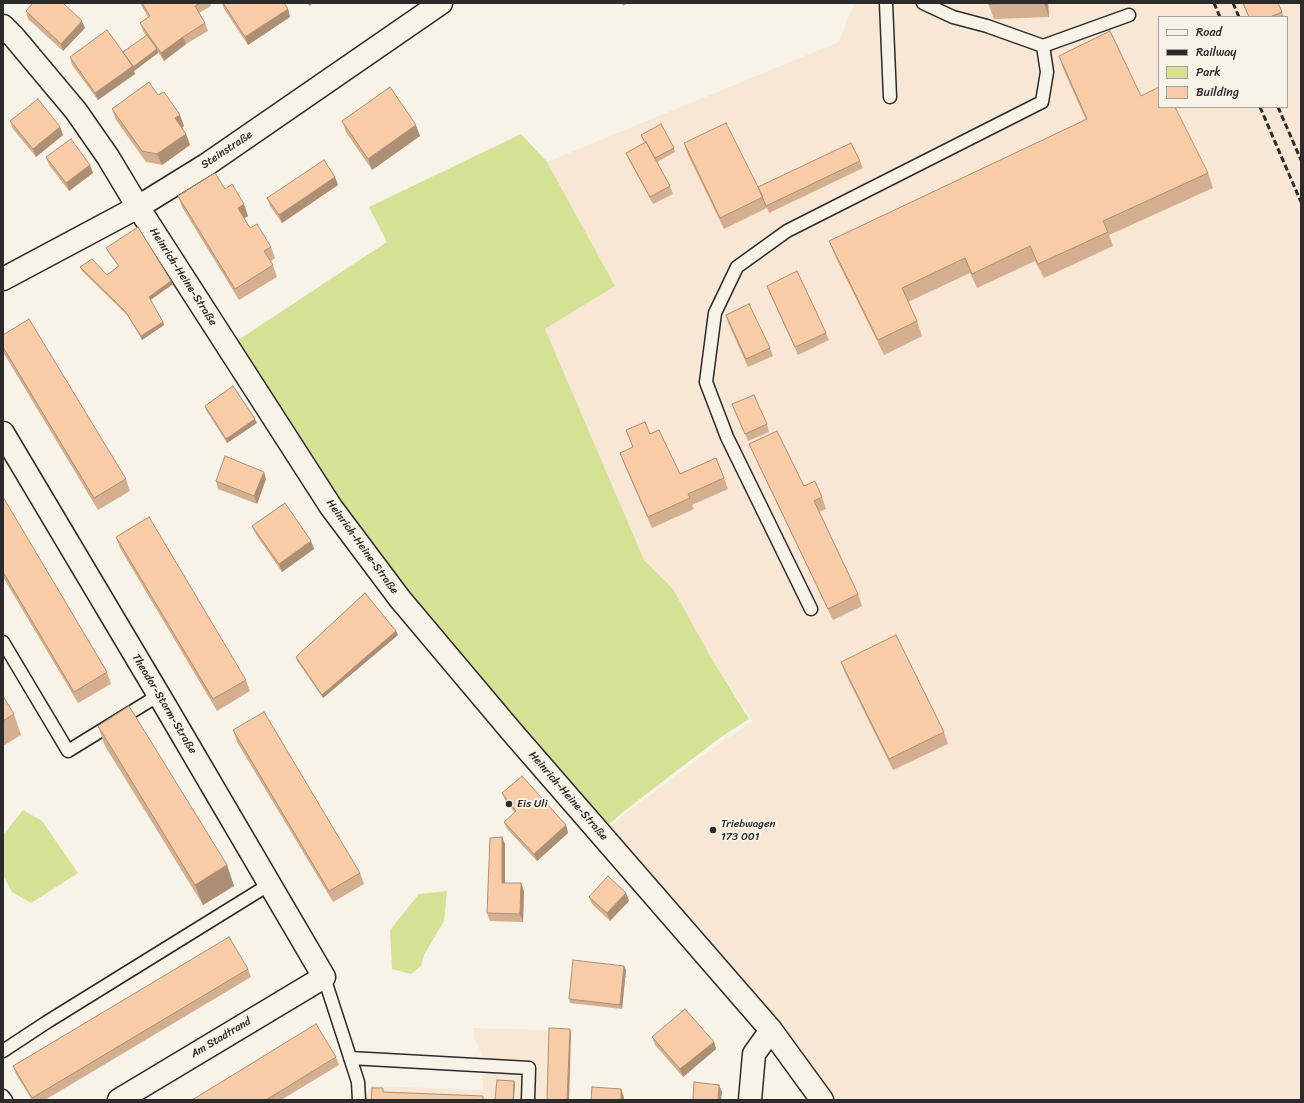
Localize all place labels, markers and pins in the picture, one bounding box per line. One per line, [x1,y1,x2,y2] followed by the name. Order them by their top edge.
[517,797,548,811] place label: Eis Uli
[504,799,514,809] marker: Eis Uli
[721,817,775,843] place label: Triebwagen 173 001
[708,825,718,835] marker: Triebwagen 173 001

